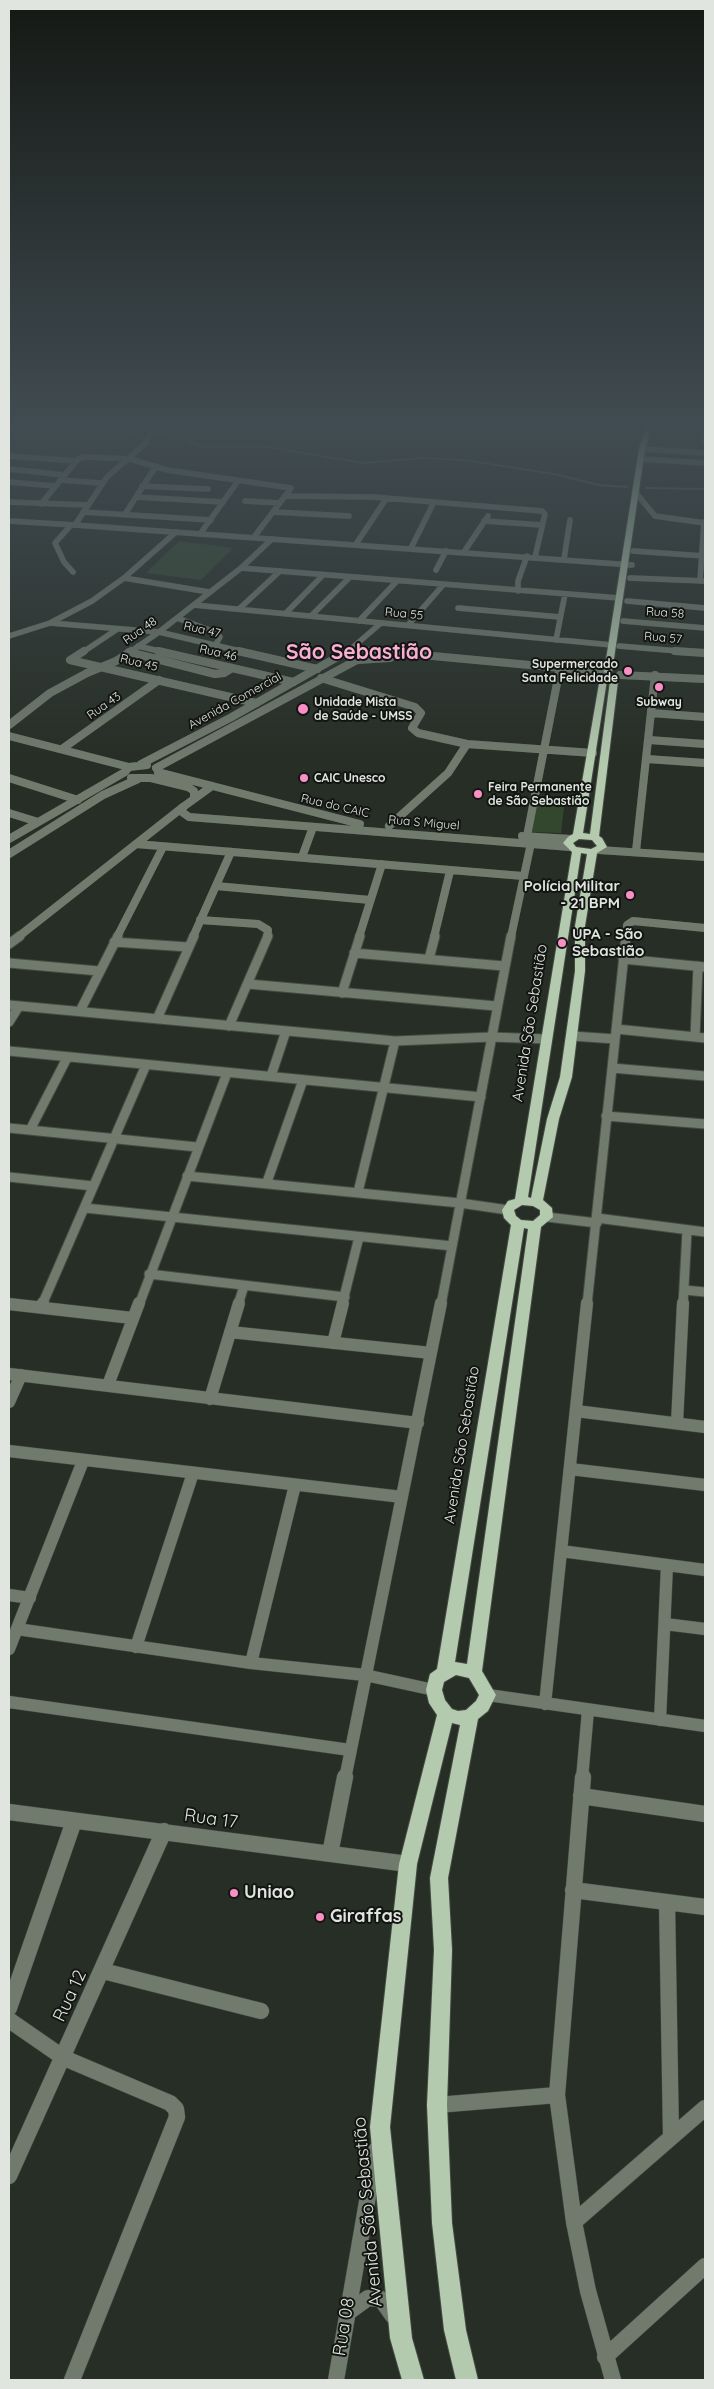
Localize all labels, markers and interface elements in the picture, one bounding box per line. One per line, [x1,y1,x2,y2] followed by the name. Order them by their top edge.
[645,604,685,622] street label: Rua 58
[384,605,424,623] street label: Rua 55
[120,614,160,648] street label: Rua 48
[182,619,222,641] street label: Rua 47
[643,629,683,647] street label: Rua 57
[286,640,432,666] district label: São Sebastião
[198,642,238,664] street label: Rua 46
[119,651,159,675] street label: Rua 45
[522,657,618,685] place label: Supermercado Santa Felicidade
[622,665,634,677] marker: Supermercado Santa Felicidade
[186,670,284,732] street label: Avenida Comercial
[653,681,665,693] marker: Subway
[84,689,124,723] street label: Rua 43
[314,695,412,723] place label: Unidade Mista de Saúde - UMSS
[636,695,682,709] place label: Subway
[296,702,310,716] marker: Unidade Mista de Saúde - UMSS
[314,771,386,785] place label: CAIC Unesco
[298,772,310,784] marker: CAIC Unesco
[488,780,592,808] place label: Feira Permanente de São Sebastião
[472,788,484,800] marker: Feira Permanente de São Sebastião
[300,791,370,821] street label: Rua do CAIC
[388,813,460,833] street label: Rua S Miguel
[524,877,620,912] place label: Polícia Militar - 21 BPM
[624,889,636,901] marker: Polícia Militar - 21 BPM
[572,925,644,960] place label: UPA - São Sebastião
[556,937,568,949] marker: UPA - São Sebastião
[509,943,551,1103] street label: Avenida São Sebastião
[441,1365,483,1525] street label: Avenida São Sebastião
[183,1805,239,1833] street label: Rua 17
[244,1882,294,1904] place label: Uniao
[228,1887,240,1899] marker: Uniao
[330,1906,401,1928] place label: Giraffas
[314,1911,326,1923] marker: Giraffas
[49,1967,91,2025] street label: Rua 12
[349,2116,387,2308] street label: Avenida São Sebastião
[329,2296,359,2358] street label: Rua 08

